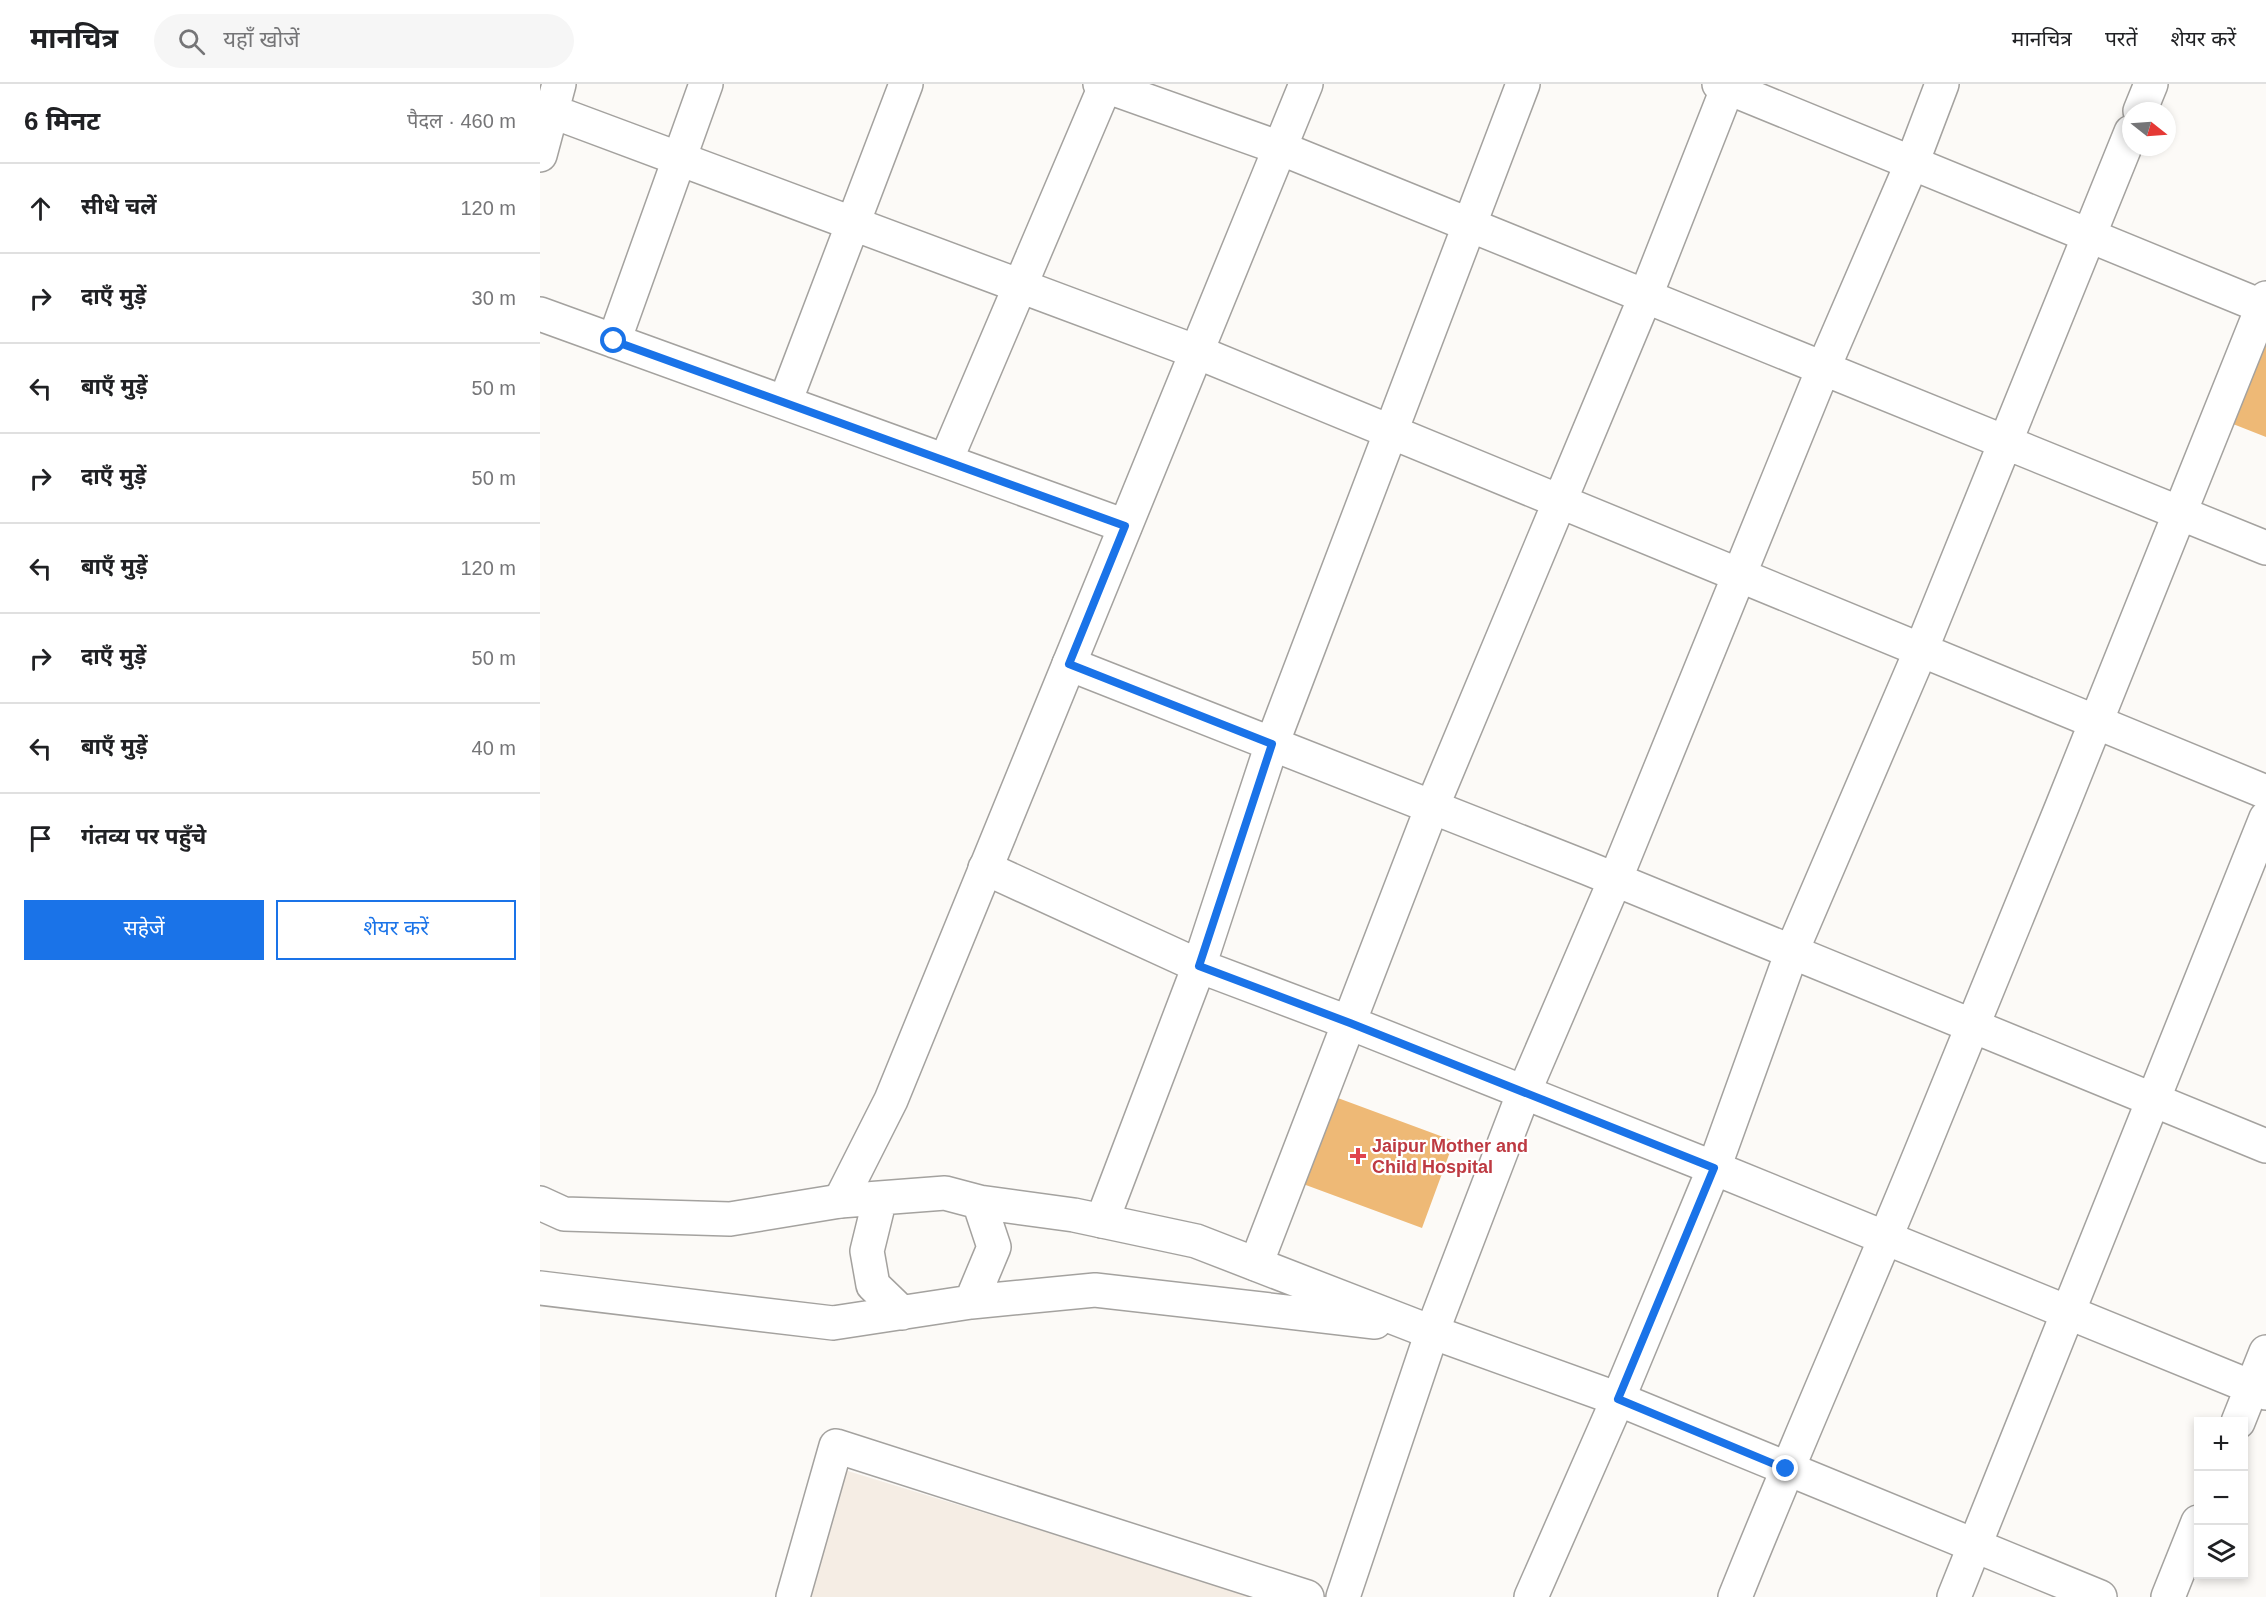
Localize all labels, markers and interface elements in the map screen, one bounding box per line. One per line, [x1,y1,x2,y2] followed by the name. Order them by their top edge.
[154,14,574,68] search box
[30,23,118,54] text: मानचित्र
[175,25,208,58] icon: search
[223,27,300,52] text: यहाँ खोजें
[2012,27,2072,50] text: मानचित्र
[2105,27,2137,50] text: परतें
[2170,27,2236,50] text: शेयर करें
[2122,102,2176,156] north arrow
[24,106,100,136] text: 6 मिनट
[407,110,516,132] text: पैदल · 460 m
[24,192,57,225] icon: ahead
[81,194,156,219] text: सीधे चलें
[460,197,516,219] text: 120 m
[24,282,57,315] icon: right
[81,284,146,309] text: दाएँ मुड़ें
[472,287,516,309] text: 30 m
[600,327,626,353] route start
[24,372,57,405] icon: left
[81,374,147,399] text: बाएँ मुड़ें
[472,377,516,399] text: 50 m
[24,462,57,495] icon: right
[81,464,146,489] text: दाएँ मुड़ें
[472,467,516,489] text: 50 m
[24,552,57,585] icon: left
[81,554,147,579] text: बाएँ मुड़ें
[460,557,516,579] text: 120 m
[24,642,57,675] icon: right
[81,644,146,669] text: दाएँ मुड़ें
[472,647,516,669] text: 50 m
[24,732,57,765] icon: left
[81,734,147,759] text: बाएँ मुड़ें
[472,737,516,759] text: 40 m
[24,822,57,855] icon: arrive
[81,824,206,849] text: गंतव्य पर पहुँचे
[24,900,264,960] button: सहेजें
[276,900,516,960] button: शेयर करें
[1372,1136,1528,1177] place label: Jaipur Mother and Child Hospital
[1349,1147,1367,1165] marker: Jaipur Mother and Child Hospital
[2194,1417,2248,1579] map controls
[2194,1417,2248,1471] button: +
[1772,1455,1798,1481] route end
[2194,1471,2248,1525] button: −
[2194,1525,2248,1579] button: layers

